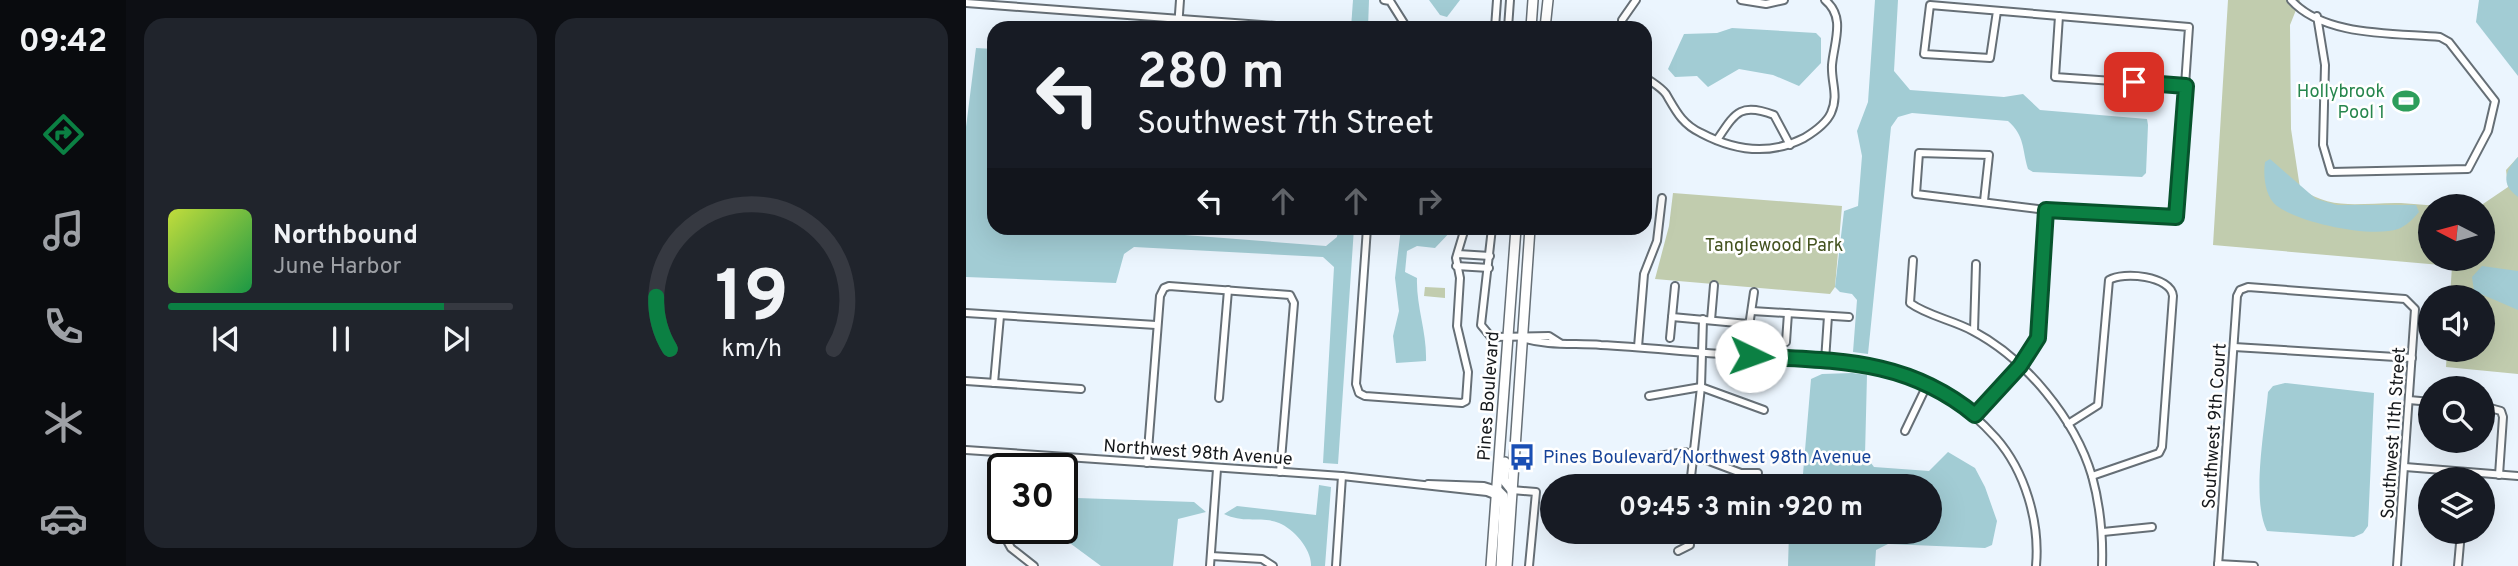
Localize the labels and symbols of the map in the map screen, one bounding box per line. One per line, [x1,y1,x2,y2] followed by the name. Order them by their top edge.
[2104,52,2164,112] pin
[2297,81,2385,125] place label: Hollybrook Pool 1
[2391,86,2421,116] sports icon: Hollybrook Pool 1
[2418,194,2496,271] north arrow
[1705,235,1843,258] park label: Tanglewood Park
[1714,319,1788,393] position arrow
[1473,330,1505,462] street label: Pines Boulevard
[2198,342,2233,510] street label: Southwest 9th Court
[2377,346,2412,520] street label: Southwest 11th Street
[1103,435,1293,472] street label: Northwest 98th Avenue
[1507,442,1537,472] bus stop icon: Pines Boulevard/Northwest 98th Avenue
[1543,447,1871,470] place label: Pines Boulevard/Northwest 98th Avenue
[987,453,1078,544] speed limit sign: 30

